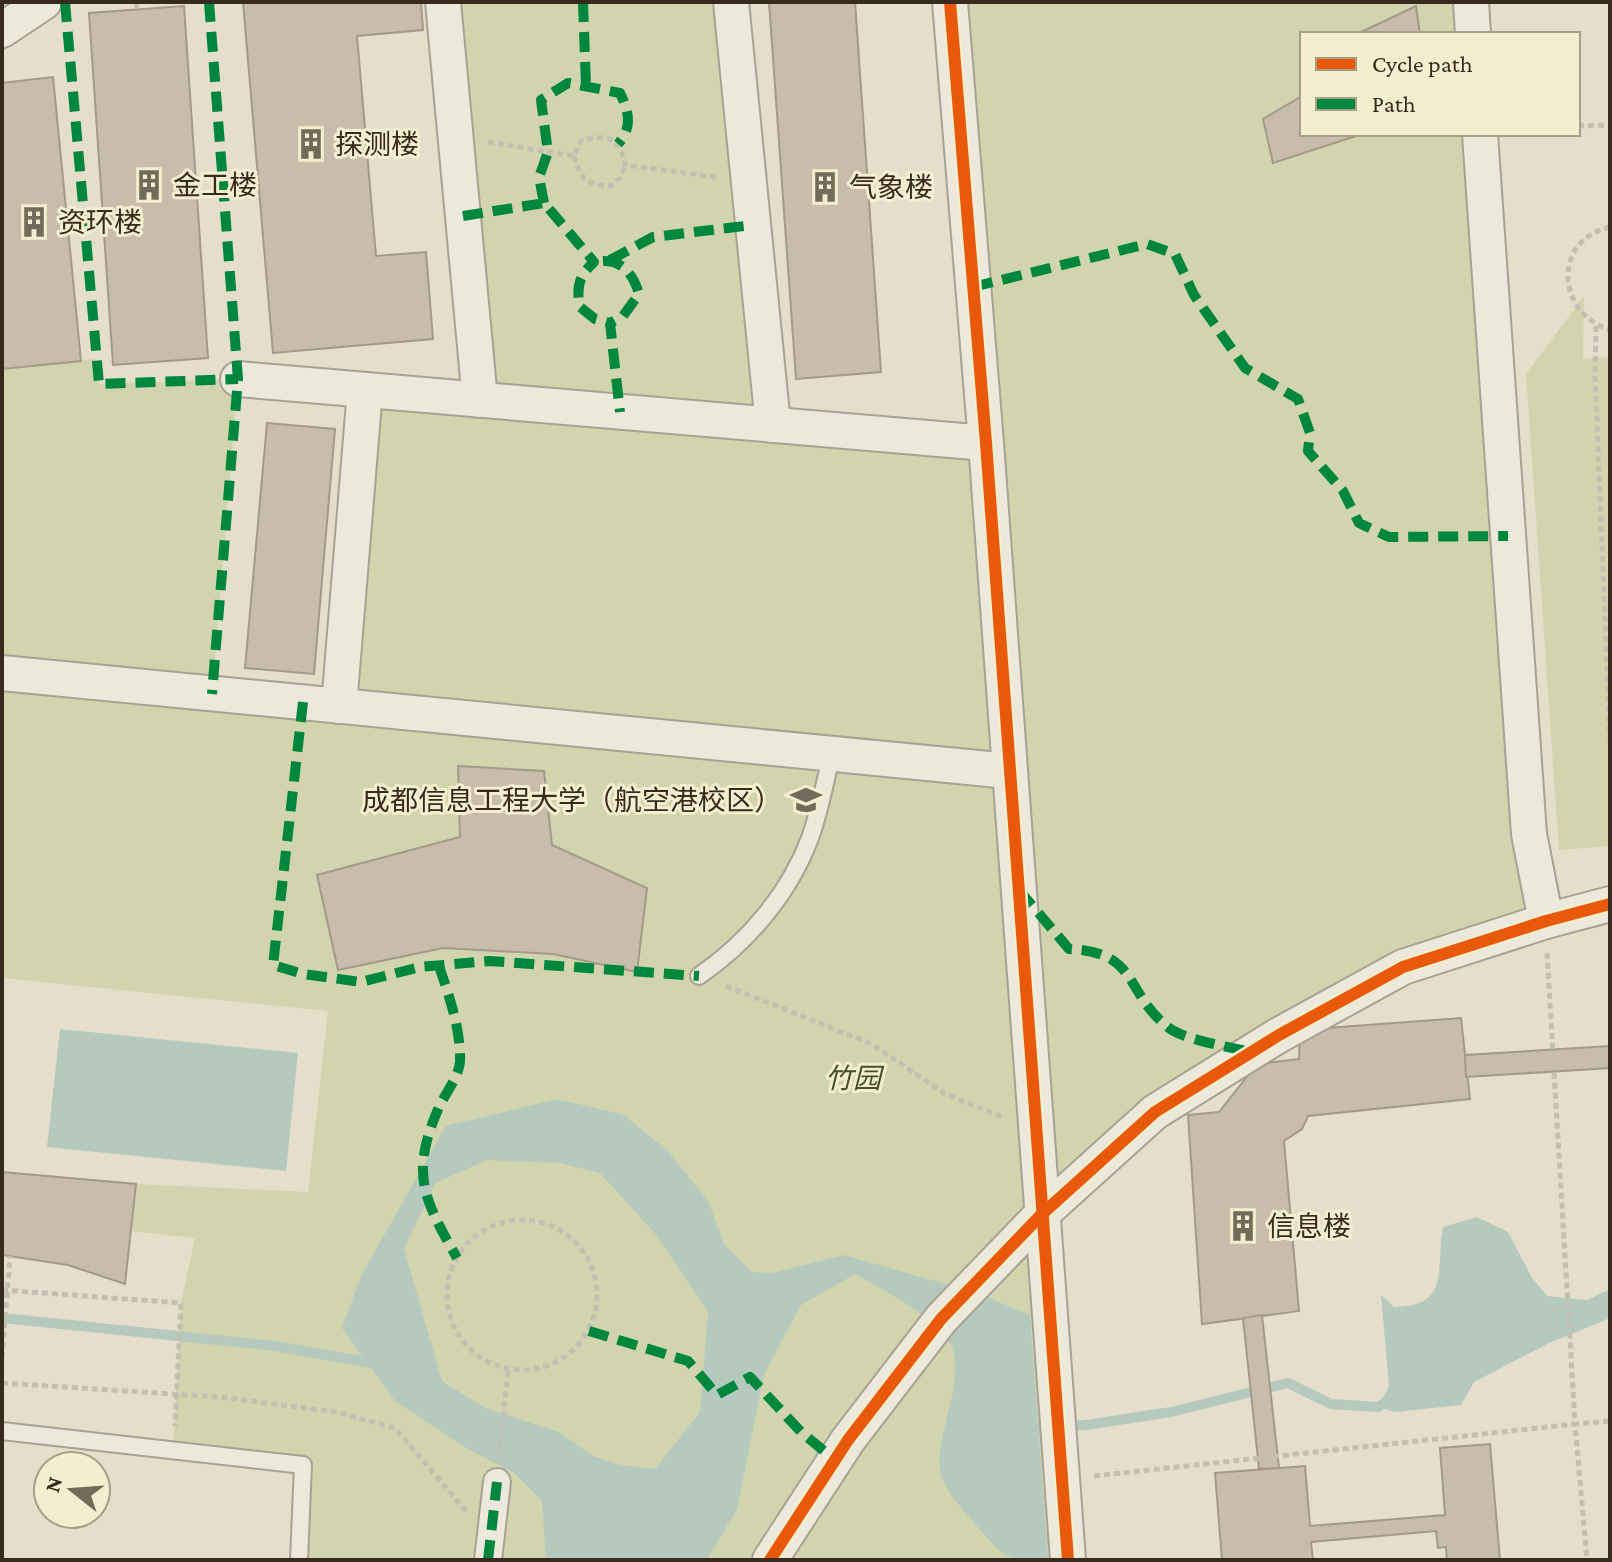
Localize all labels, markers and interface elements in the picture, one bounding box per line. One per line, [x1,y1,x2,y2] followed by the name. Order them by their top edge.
[1300,32,1580,136] legend
[1372,50,1473,77] text: Cycle path
[1372,90,1416,117] text: Path
[294,127,328,161] building icon: 探测楼
[335,129,419,160] place label: 探测楼
[132,168,166,202] building icon: 金工楼
[173,170,257,201] place label: 金工楼
[808,170,842,204] building icon: 气象楼
[849,172,933,203] place label: 气象楼
[17,205,51,239] building icon: 资环楼
[58,207,142,238] place label: 资环楼
[789,783,823,817] school or university icon: 成都信息工程大学（航空港校区）
[362,785,782,816] place label: 成都信息工程大学（航空港校区）
[825,1063,885,1094] park label: 竹园
[1226,1209,1260,1243] building icon: 信息楼
[1267,1211,1351,1242] place label: 信息楼
[32,1450,112,1530] north arrow
[39,1473,67,1495] text: N

